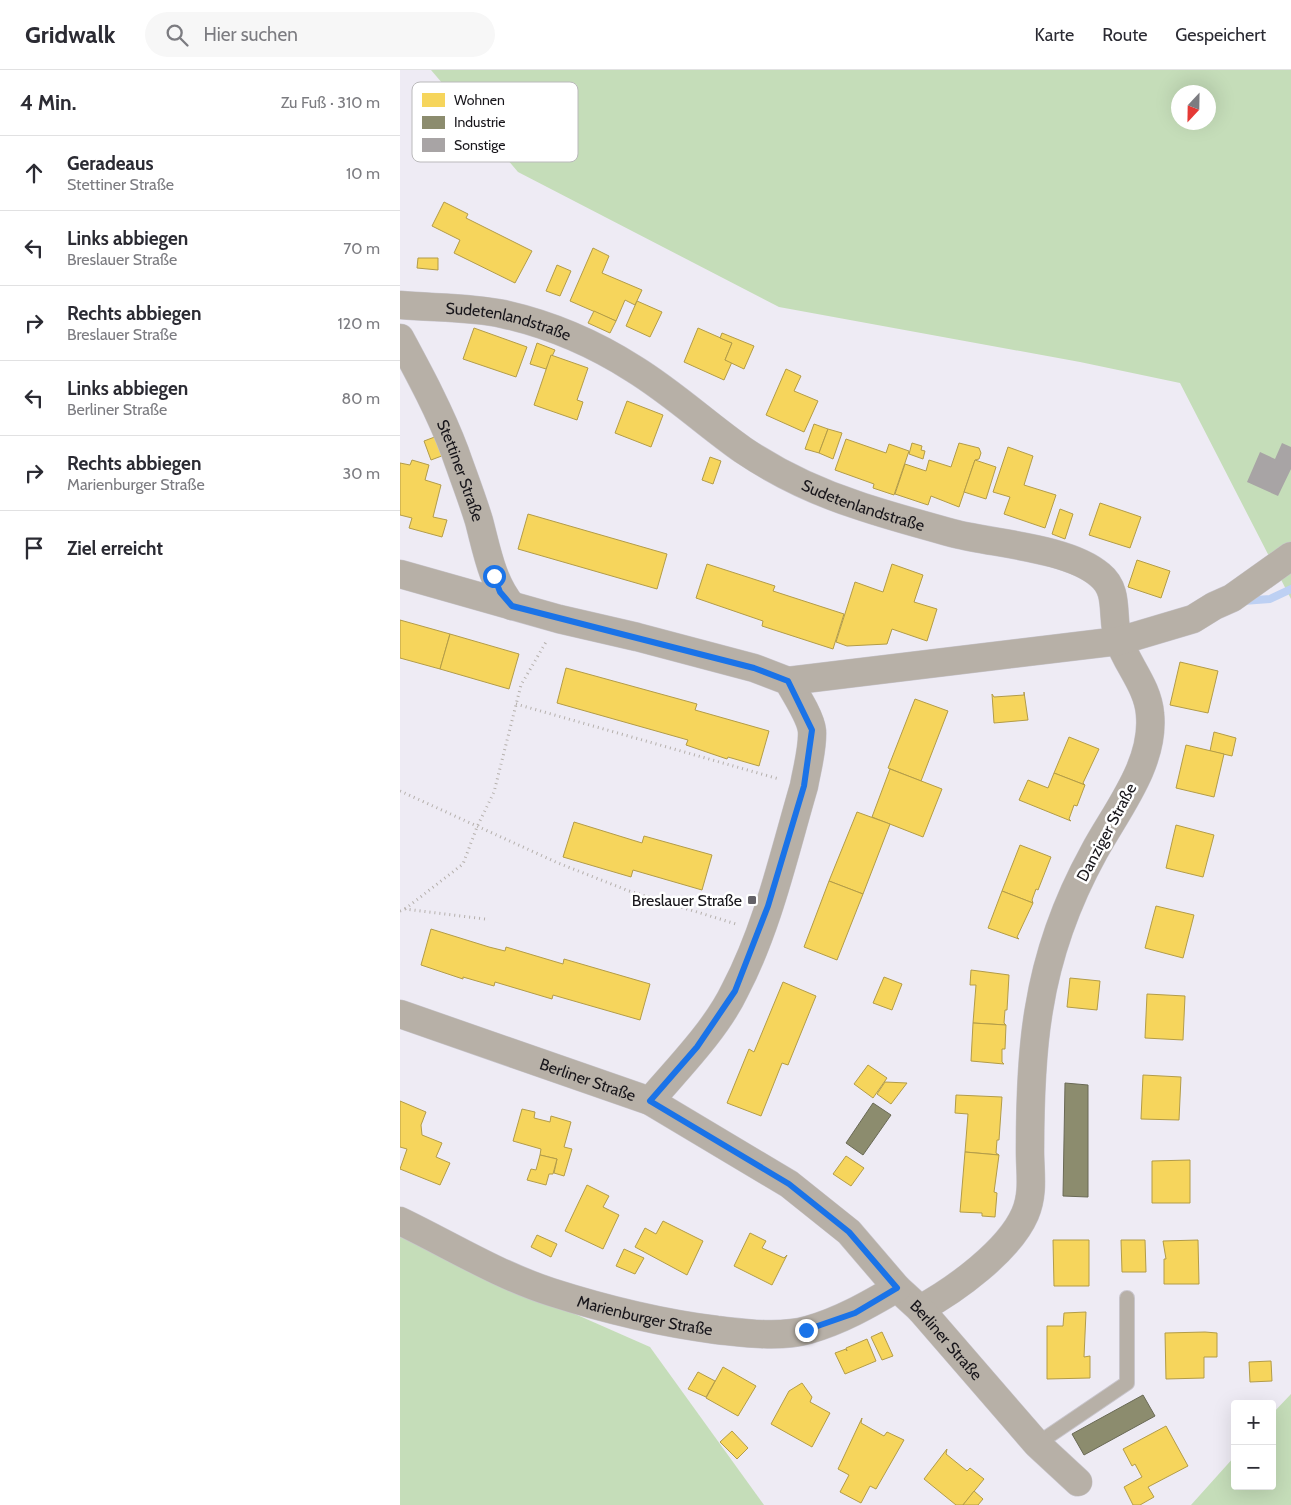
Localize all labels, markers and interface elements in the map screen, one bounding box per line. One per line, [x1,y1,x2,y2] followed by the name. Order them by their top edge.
[145,12,495,57] search box
[25,20,115,49] text: Gridwalk
[163,21,191,49] icon: search
[203,23,298,46] text: Hier suchen
[1035,24,1074,46] text: Karte
[1102,24,1147,46] text: Route
[1175,24,1266,46] text: Gespeichert
[412,82,578,162] legend
[1171,85,1216,130] north arrow
[20,90,76,115] text: 4 Min.
[454,91,505,109] text: Wohnen
[281,93,380,112] text: Zu Fuß · 310 m
[454,113,505,131] text: Industrie
[454,136,505,154] text: Sonstige
[67,152,153,175] text: Geradeaus
[20,159,48,187] icon: ahead
[346,164,380,183] text: 10 m
[67,175,174,194] text: Stettiner Straße
[67,227,188,250] text: Links abbiegen
[20,234,48,262] icon: left
[343,239,380,258] text: 70 m
[67,250,177,269] text: Breslauer Straße
[445,299,574,345] street label: Sudetenlandstraße
[67,302,201,325] text: Rechts abbiegen
[20,309,48,337] icon: right
[338,314,380,333] text: 120 m
[67,325,177,344] text: Breslauer Straße
[67,377,188,400] text: Links abbiegen
[20,384,48,412] icon: left
[342,389,380,408] text: 80 m
[67,400,167,419] text: Berliner Straße
[433,417,488,524] street label: Stettiner Straße
[67,452,201,475] text: Rechts abbiegen
[20,459,48,487] icon: right
[343,464,380,483] text: 30 m
[67,475,205,494] text: Marienburger Straße
[799,475,927,535] street label: Sudetenlandstraße
[20,534,48,562] icon: arrive
[67,537,163,560] text: Ziel erreicht
[483,565,506,588] route start
[1073,780,1140,885] street label: Danziger Straße
[632,891,742,910] place label: Breslauer Straße
[746,894,758,906] marker: Breslauer Straße
[537,1054,638,1105] street label: Berliner Straße
[575,1292,714,1339] street label: Marienburger Straße
[906,1296,986,1384] street label: Berliner Straße
[795,1319,818,1342] route end
[1231,1400,1276,1490] map controls
[1231,1400,1276,1445] button: +
[1231,1445,1276,1490] button: −

